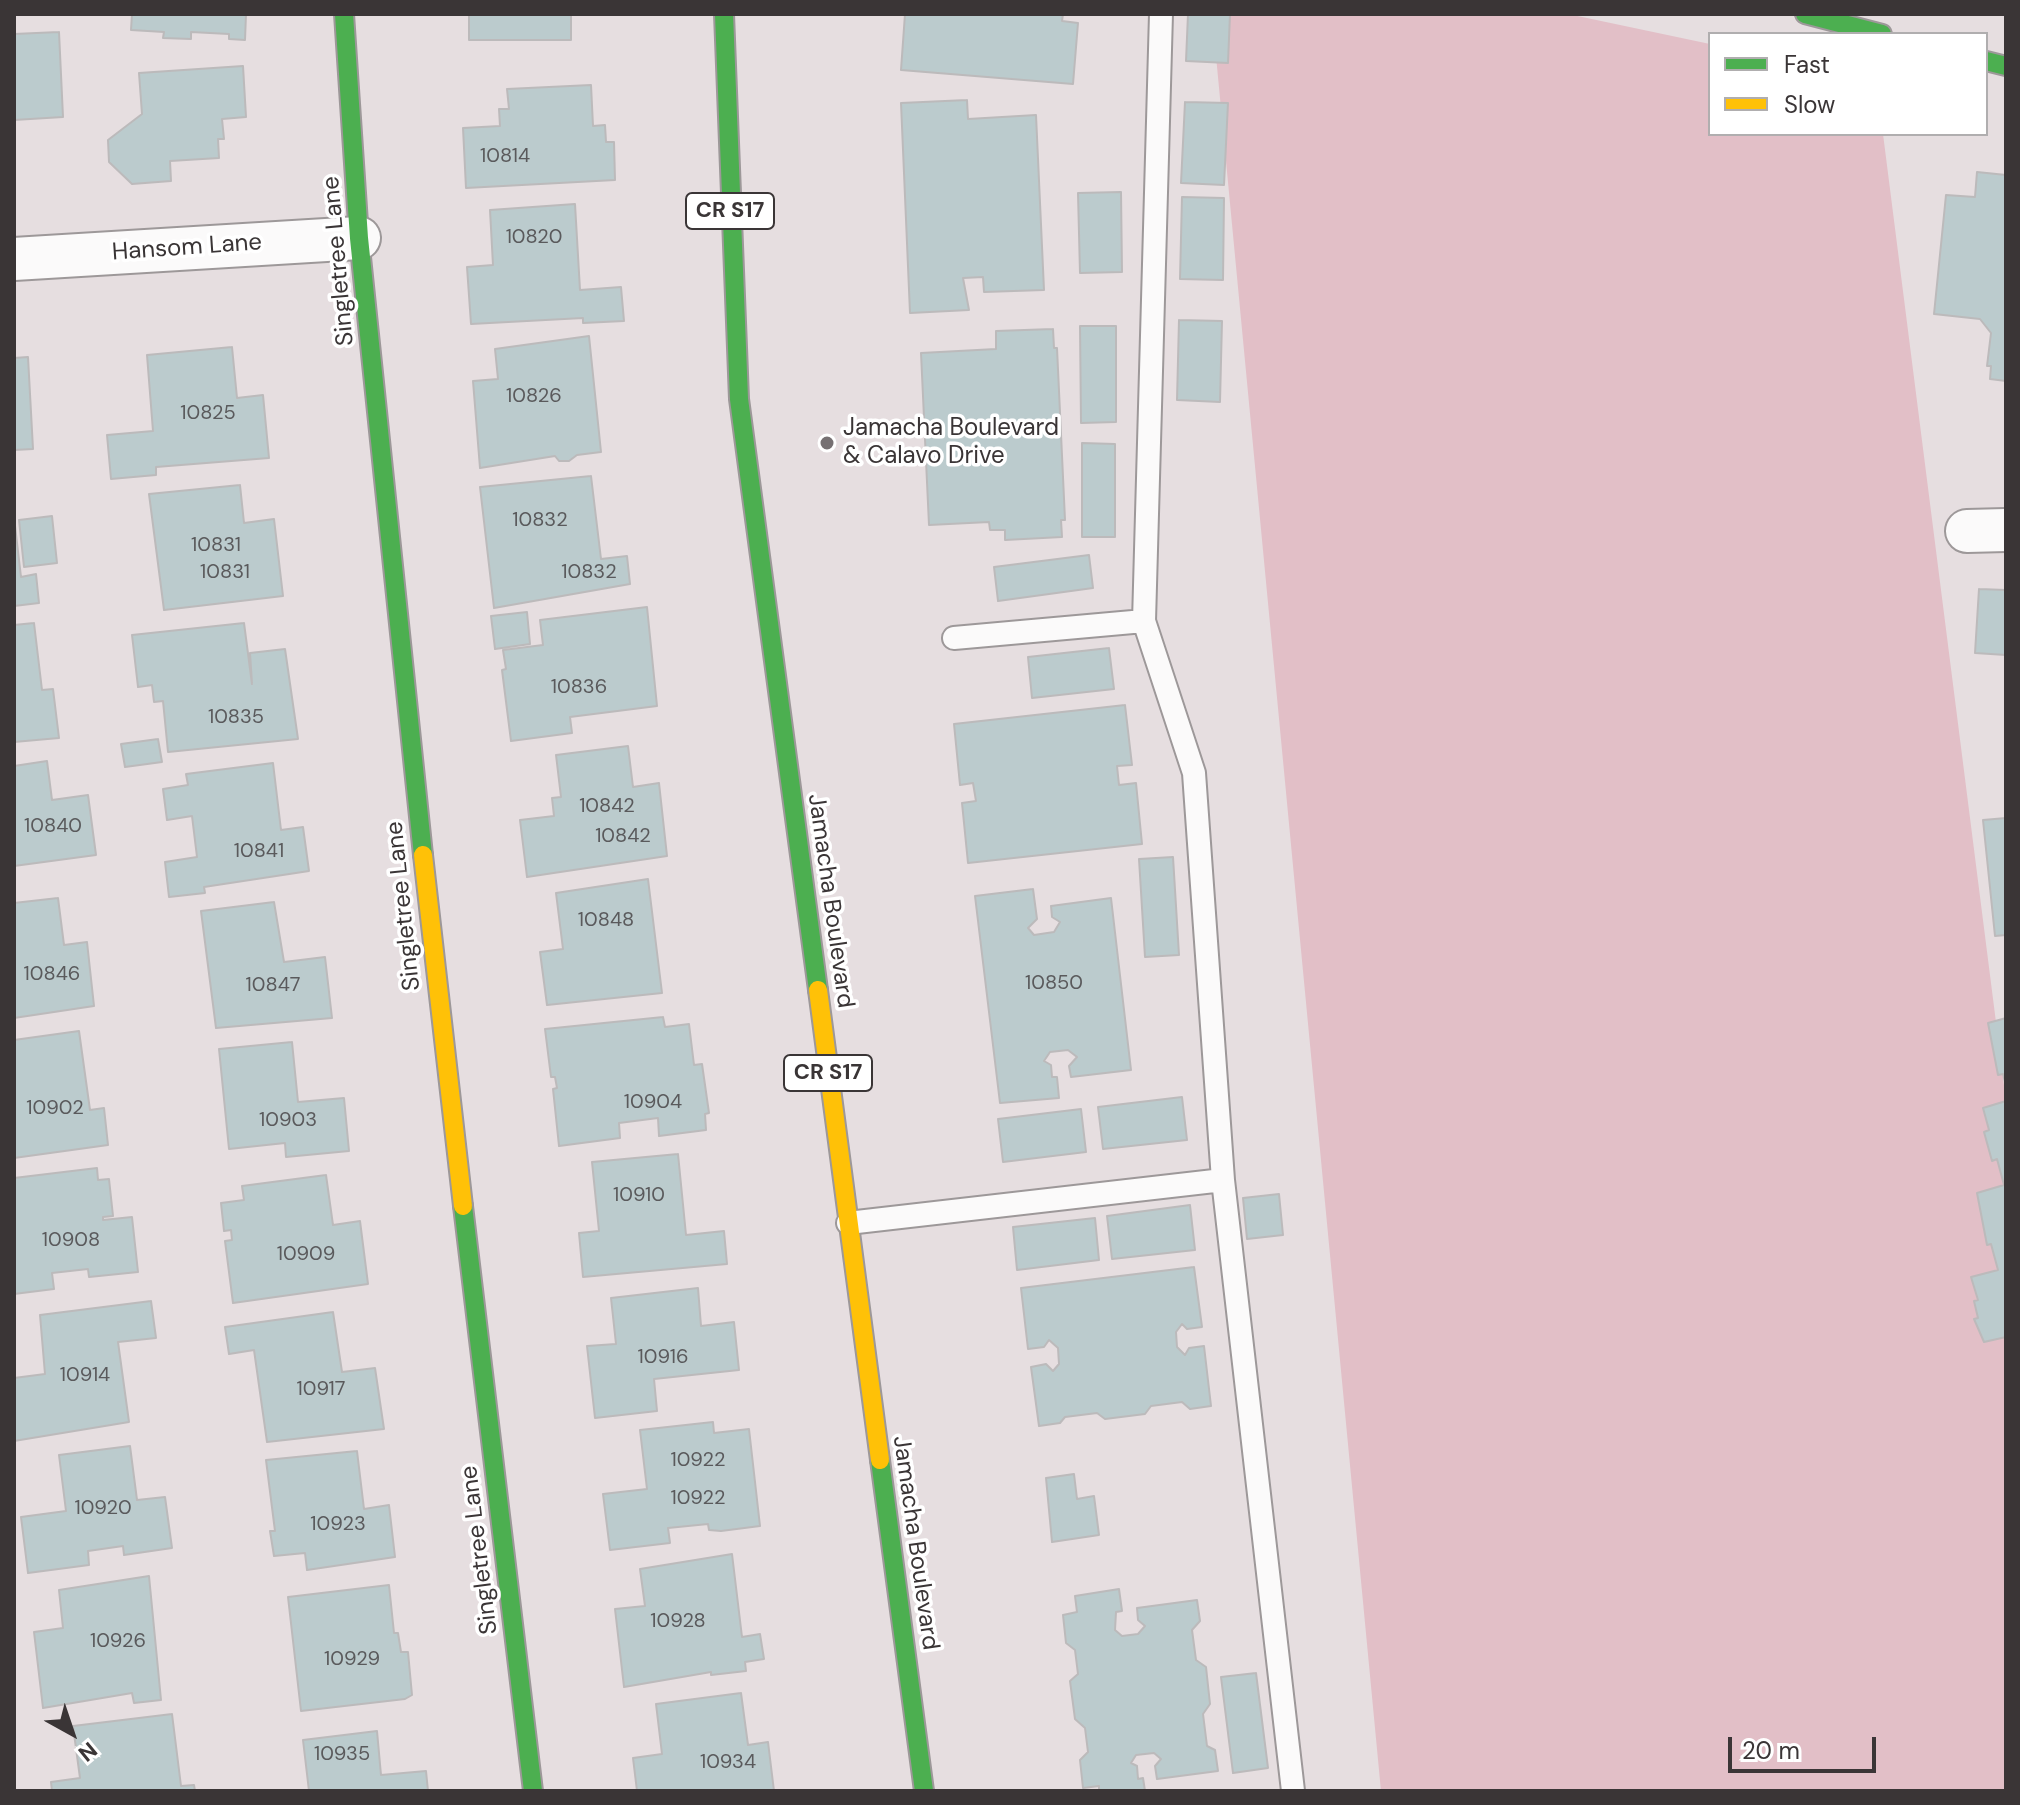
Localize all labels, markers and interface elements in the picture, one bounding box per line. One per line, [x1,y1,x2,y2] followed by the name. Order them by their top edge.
[1708,32,1988,136] legend
[1784,49,1830,80] text: Fast
[1784,89,1835,120] text: Slow
[480,145,530,169] house number: 10814
[317,175,361,347] street label: Singletree Lane
[686,193,774,229] road number: CR S17
[506,226,562,250] house number: 10820
[111,228,263,268] street label: Hansom Lane
[506,385,562,409] house number: 10826
[180,402,236,426] house number: 10825
[843,415,1059,471] place label: Jamacha Boulevard & Calavo Drive
[818,434,836,452] marker: Jamacha Boulevard & Calavo Drive
[512,509,568,533] house number: 10832
[191,534,241,558] house number: 10831
[200,561,250,585] house number: 10831
[561,561,617,585] house number: 10832
[551,676,607,700] house number: 10836
[208,706,264,730] house number: 10835
[801,792,859,1010] street label: Jamacha Boulevard
[579,795,635,819] house number: 10842
[24,815,82,839] house number: 10840
[381,820,427,992] street label: Singletree Lane
[595,825,651,849] house number: 10842
[234,840,284,864] house number: 10841
[578,909,634,933] house number: 10848
[24,963,80,987] house number: 10846
[1025,972,1083,996] house number: 10850
[246,974,300,998] house number: 10847
[784,1055,872,1091] road number: CR S17
[624,1091,682,1115] house number: 10904
[26,1097,84,1121] house number: 10902
[259,1109,317,1133] house number: 10903
[613,1184,665,1208] house number: 10910
[42,1229,100,1253] house number: 10908
[277,1243,335,1267] house number: 10909
[638,1346,688,1370] house number: 10916
[60,1364,110,1388] house number: 10914
[296,1378,346,1402] house number: 10917
[886,1434,944,1652] street label: Jamacha Boulevard
[670,1449,726,1473] house number: 10922
[455,1464,505,1636] street label: Singletree Lane
[670,1487,726,1511] house number: 10922
[74,1497,132,1521] house number: 10920
[310,1513,366,1537] house number: 10923
[650,1610,706,1634] house number: 10928
[90,1630,146,1654] house number: 10926
[324,1648,380,1672] house number: 10929
[32,1693,112,1773] north arrow
[1732,1721,1880,1771] scale bar
[72,1735,103,1768] text: N
[1742,1735,1800,1766] text: 20 m
[314,1743,370,1767] house number: 10935
[700,1751,756,1775] house number: 10934

